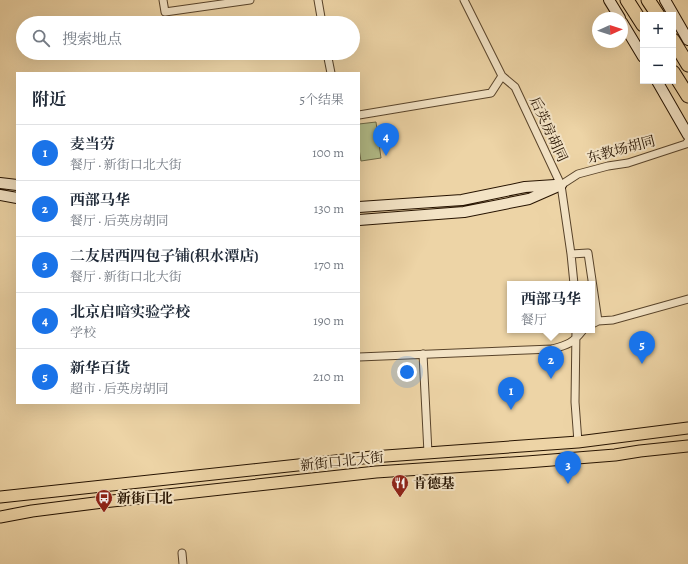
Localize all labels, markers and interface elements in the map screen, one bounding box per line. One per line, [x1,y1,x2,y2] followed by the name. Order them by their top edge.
[592,12,628,48] north arrow
[640,12,676,84] map controls
[640,12,676,48] button: +
[16,16,360,60] search box
[30,27,52,49] icon: search
[62,29,122,49] text: 搜索地点
[640,48,676,84] button: −
[32,88,66,111] text: 附近
[299,91,344,108] text: 5个结果
[525,93,572,165] street label: 后英房胡同
[373,123,399,156] pin: 4
[585,131,657,168] street label: 东教场胡同
[70,134,115,154] text: 麦当劳
[43,144,47,161] text: 1
[312,144,344,161] text: 100 m
[70,156,182,173] text: 餐厅 · 新街口北大街
[70,190,130,210] text: 西部马华
[42,200,48,217] text: 2
[314,200,344,217] text: 130 m
[70,212,169,229] text: 餐厅 · 后英房胡同
[70,246,259,266] text: 二友居西四包子铺(积水潭店)
[42,256,48,273] text: 3
[314,256,344,273] text: 170 m
[70,268,182,285] text: 餐厅 · 新街口北大街
[507,281,595,333] popup
[521,289,581,309] text: 西部马华
[70,302,190,322] text: 北京启喑实验学校
[521,311,547,328] text: 餐厅
[42,312,48,329] text: 4
[313,312,344,329] text: 190 m
[70,324,96,341] text: 学校
[629,331,655,364] pin: 5
[538,346,564,379] pin: 2
[70,358,130,378] text: 新华百货
[397,362,417,382] your location
[42,368,48,385] text: 5
[313,368,344,385] text: 210 m
[498,377,524,410] pin: 1
[70,380,169,397] text: 超市 · 后英房胡同
[299,448,385,475] street label: 新街口北大街
[555,451,581,484] pin: 3
[390,473,410,498] restaurant icon: 肯德基
[413,474,455,493] place label: 肯德基
[94,488,114,513] bus stop icon: 新街口北
[117,489,173,508] place label: 新街口北

